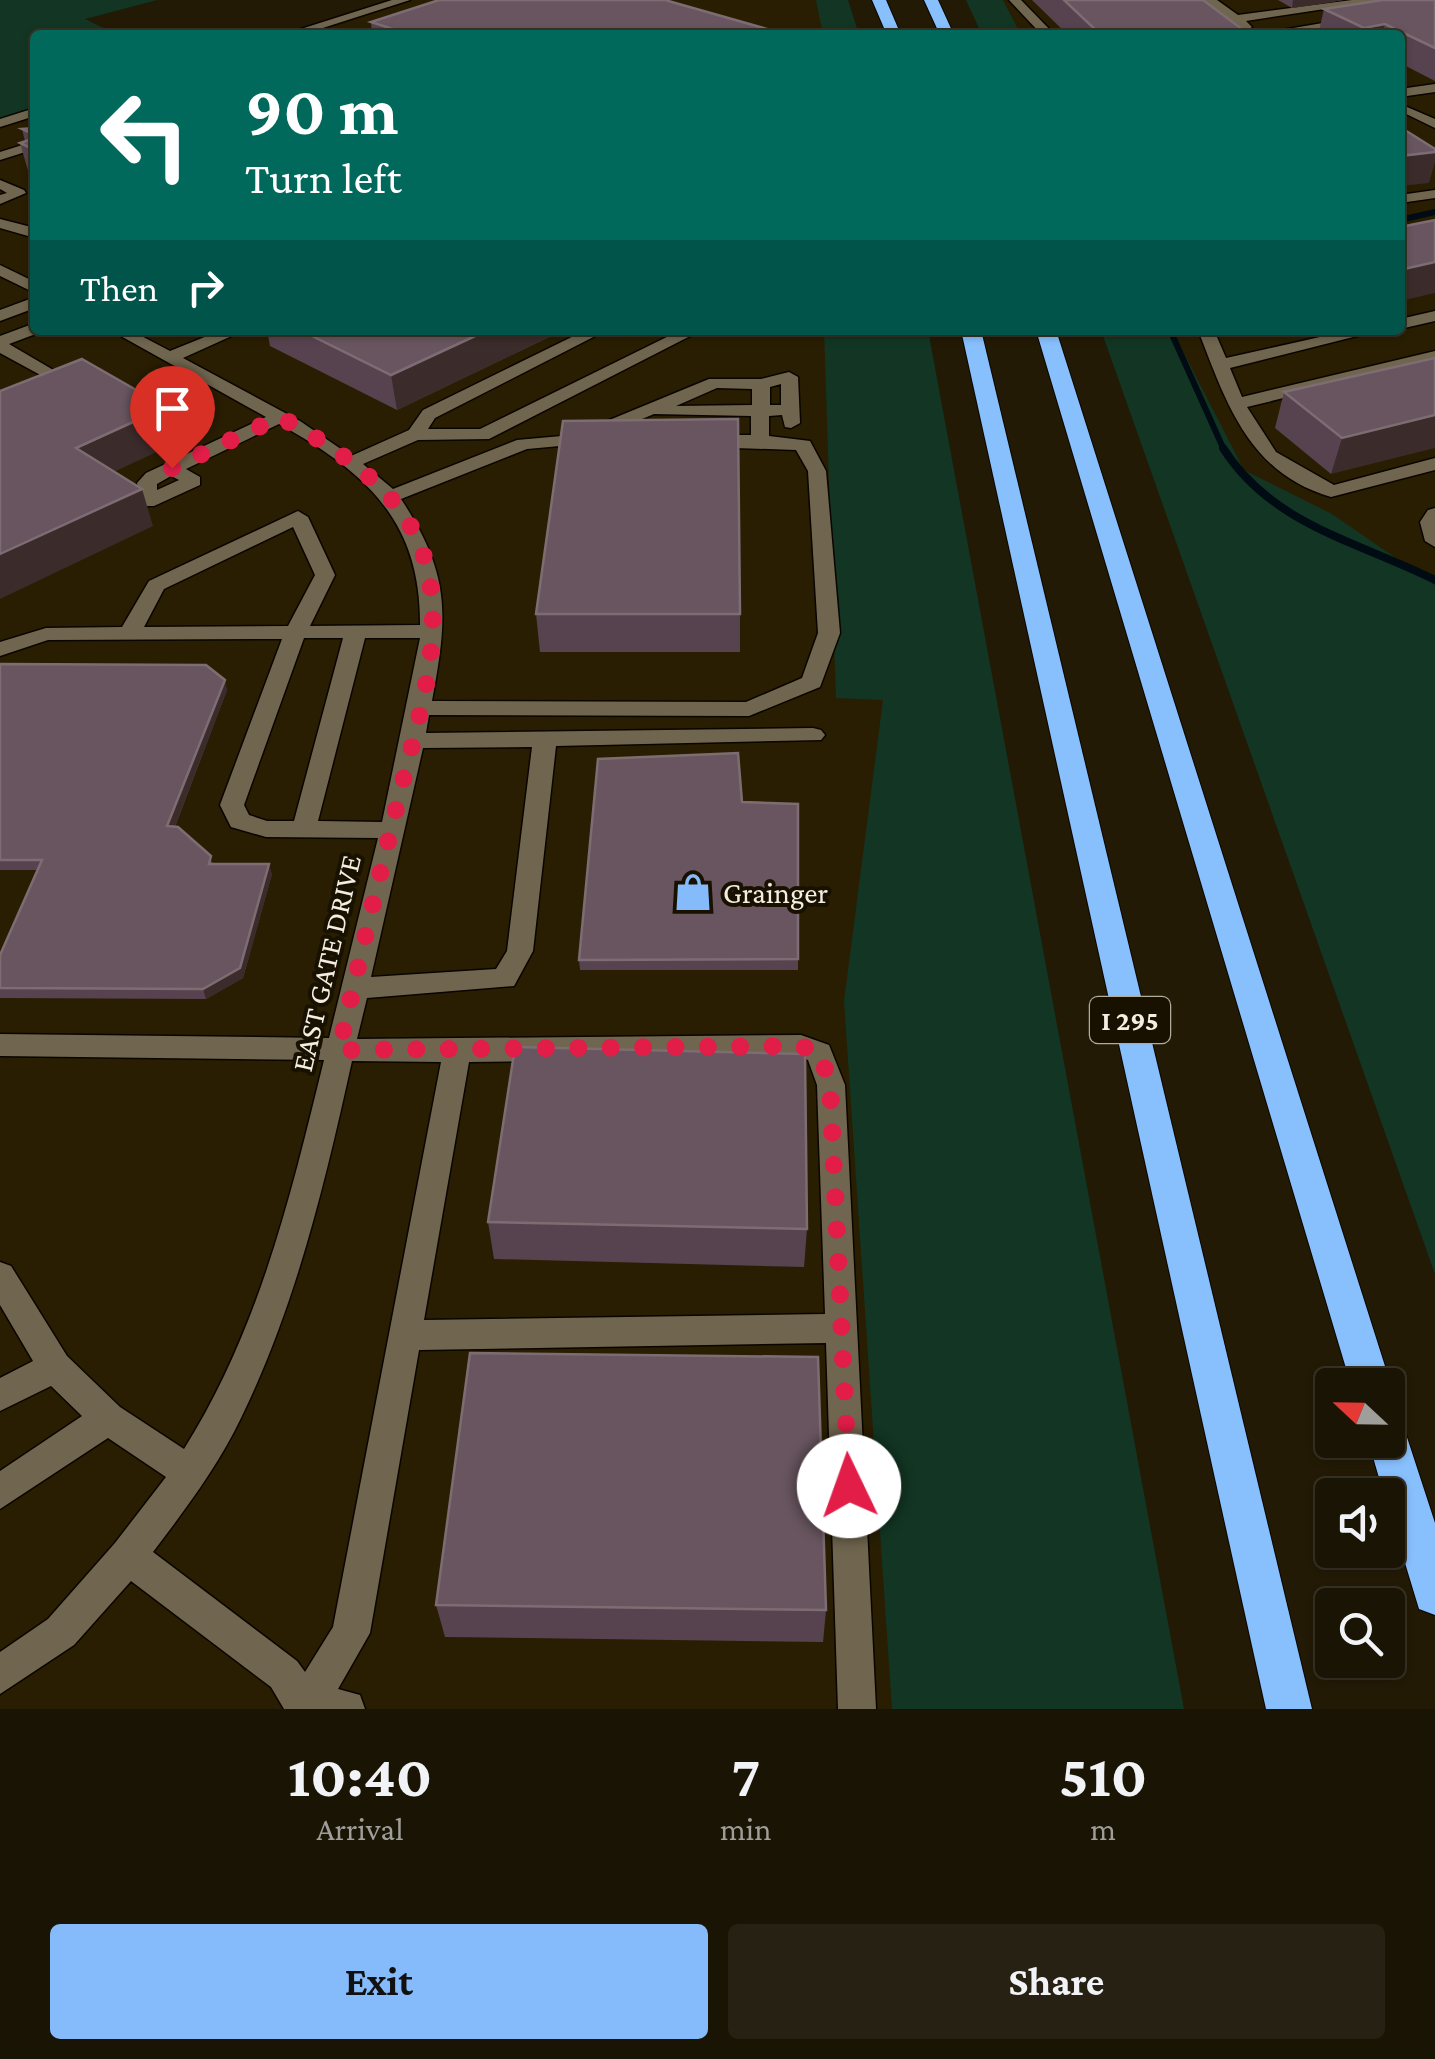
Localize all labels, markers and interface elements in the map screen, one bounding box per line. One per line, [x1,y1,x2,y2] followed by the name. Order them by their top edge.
[80,70,210,200] icon: left
[245,71,398,149] text: 90 m
[245,153,402,203] text: Turn left
[178,260,233,315] icon: right
[80,267,158,309] text: Then
[130,366,215,469] pin
[145,381,200,436] icon: arrive
[285,851,367,1075] street label: EAST GATE DRIVE
[672,871,714,913] shop icon: Grainger
[723,876,828,910] place label: Grainger
[1090,997,1170,1043] road number: I 295
[1315,1368,1405,1458] north arrow
[1315,1368,1405,1678] map controls
[797,1434,901,1538] position arrow
[1315,1478,1405,1568] button: sound
[1315,1588,1405,1678] button: search
[288,1742,432,1809] text: 10:40
[731,1742,760,1809] text: 7
[1059,1742,1147,1809] text: 510
[316,1811,404,1847] text: Arrival
[720,1811,771,1847] text: min
[1090,1811,1116,1847] text: m
[50,1924,708,2039] button: Exit
[728,1924,1385,2039] button: Share

